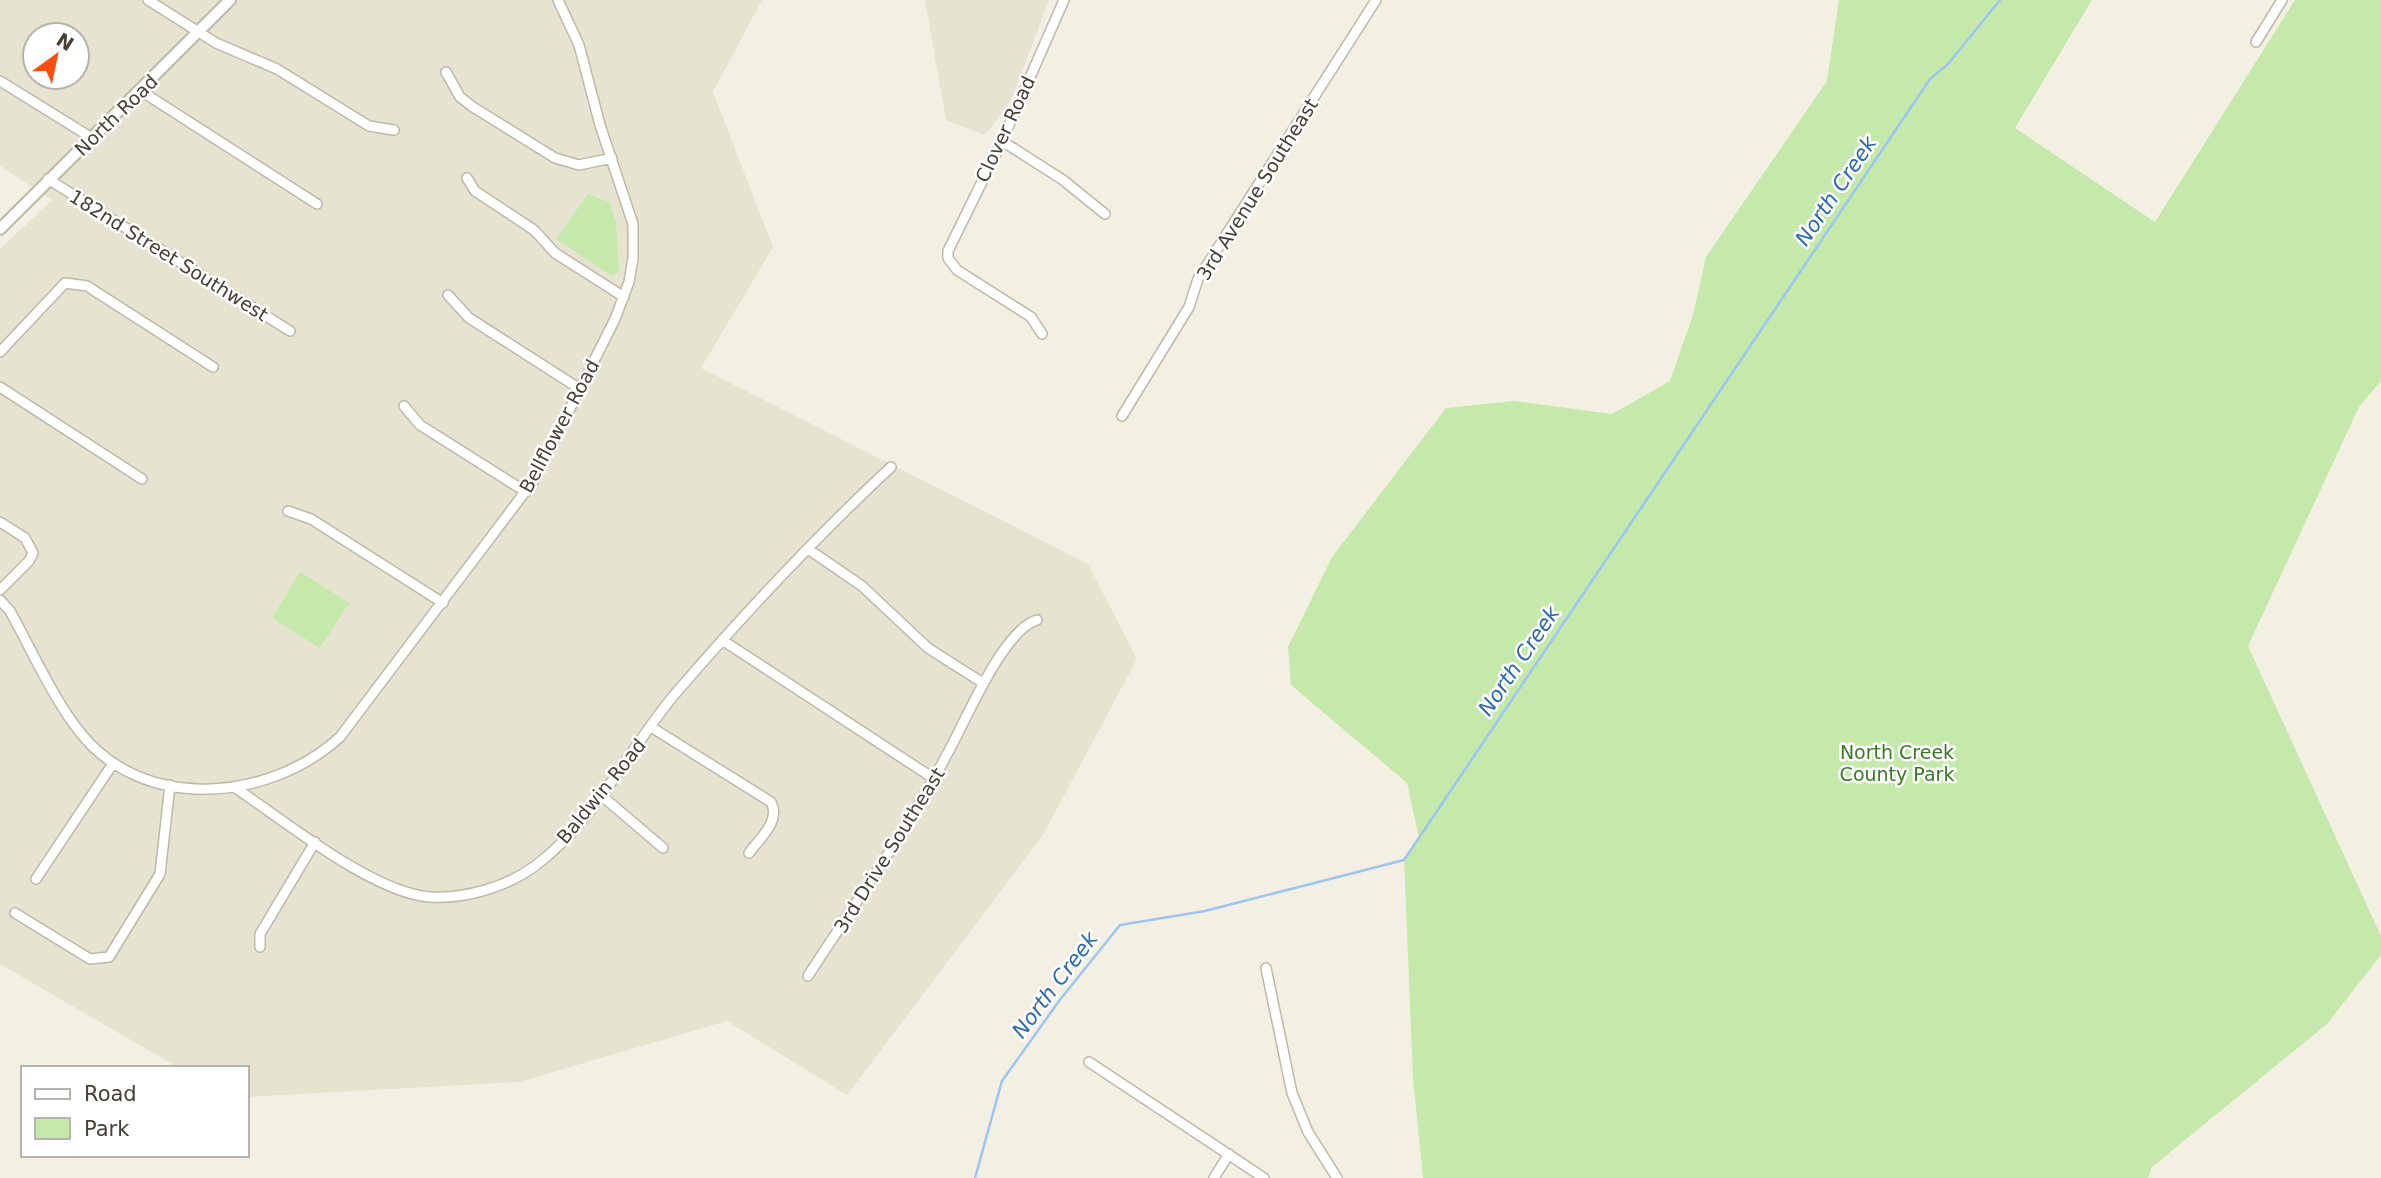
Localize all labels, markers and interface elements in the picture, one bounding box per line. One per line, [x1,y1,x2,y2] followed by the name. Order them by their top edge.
[21,21,91,91] north arrow
[53,28,78,55] text: N
[70,70,162,160] street label: North Road
[971,72,1039,186] street label: Clover Road
[1192,94,1322,284] street label: 3rd Avenue Southeast
[1791,131,1882,250] water label: North Creek
[66,185,272,325] street label: 182nd Street Southwest
[515,356,603,496] street label: Bellflower Road
[1474,601,1565,720] water label: North Creek
[552,734,650,848] street label: Baldwin Road
[1840,741,1954,785] park label: North Creek County Park
[829,763,949,937] street label: 3rd Drive Southeast
[1007,927,1103,1043] water label: North Creek
[21,1066,248,1157] legend
[84,1082,137,1106] text: Road
[84,1117,130,1141] text: Park

